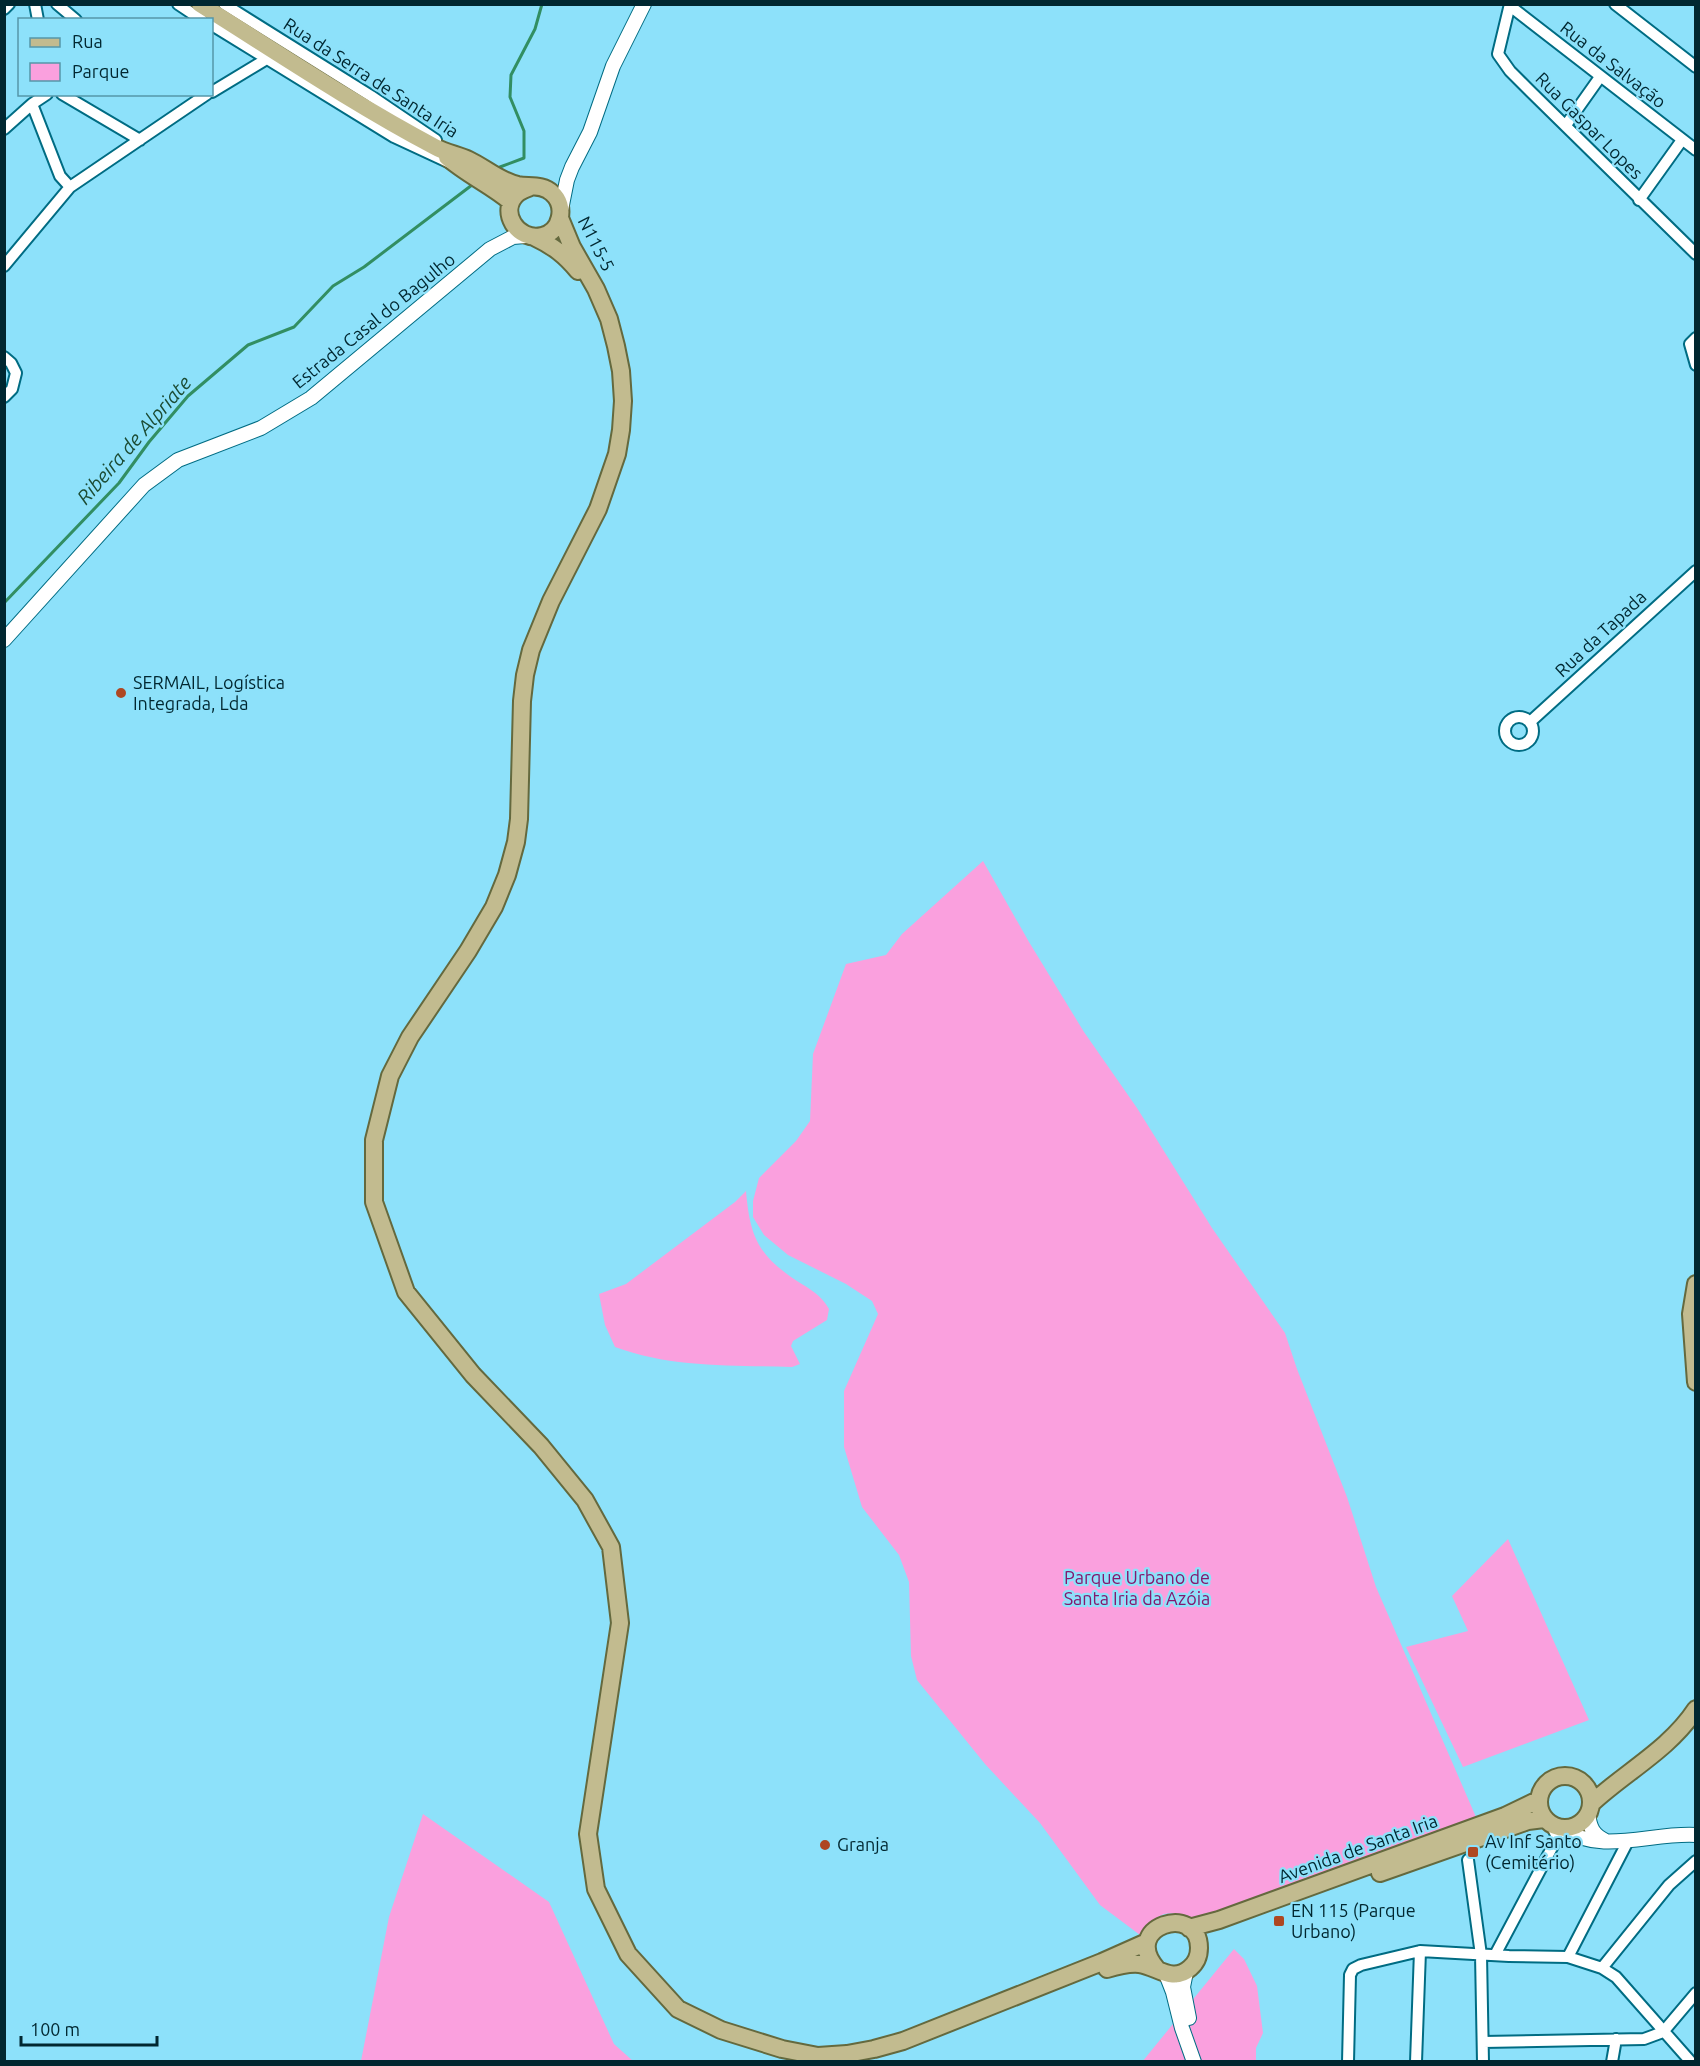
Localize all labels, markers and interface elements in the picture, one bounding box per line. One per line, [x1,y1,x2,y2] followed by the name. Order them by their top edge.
[280,13,463,141] street label: Rua da Serra de Santa Iria
[1557,17,1670,112] street label: Rua da Salvação
[18,18,213,96] legend
[72,31,103,51] text: Rua
[72,61,129,81] text: Parque
[1532,68,1647,183] street label: Rua Gaspar Lopes
[575,213,619,274] street label: N115-5
[288,249,459,392] street label: Estrada Casal do Bagulho
[72,371,196,508] water label: Ribeira de Alpriate
[1551,586,1650,680] street label: Rua da Tapada
[133,672,285,713] place label: SERMAIL, Logística Integrada, Lda
[114,686,128,700] marker: SERMAIL, Logística Integrada, Lda
[1064,1567,1210,1608] park label: Parque Urbano de Santa Iria da Azóia
[1275,1810,1440,1886] street label: Avenida de Santa Iria
[1485,1831,1582,1873] place label: Av Inf Santo (Cemitério)
[837,1834,889,1854] place label: Granja
[818,1838,832,1852] marker: Granja
[1466,1845,1480,1859] marker: Av Inf Santo (Cemitério)
[1291,1900,1416,1942] place label: EN 115 (Parque Urbano)
[1272,1914,1286,1928] marker: EN 115 (Parque Urbano)
[21,2009,158,2047] scale bar
[30,2019,80,2039] text: 100 m

